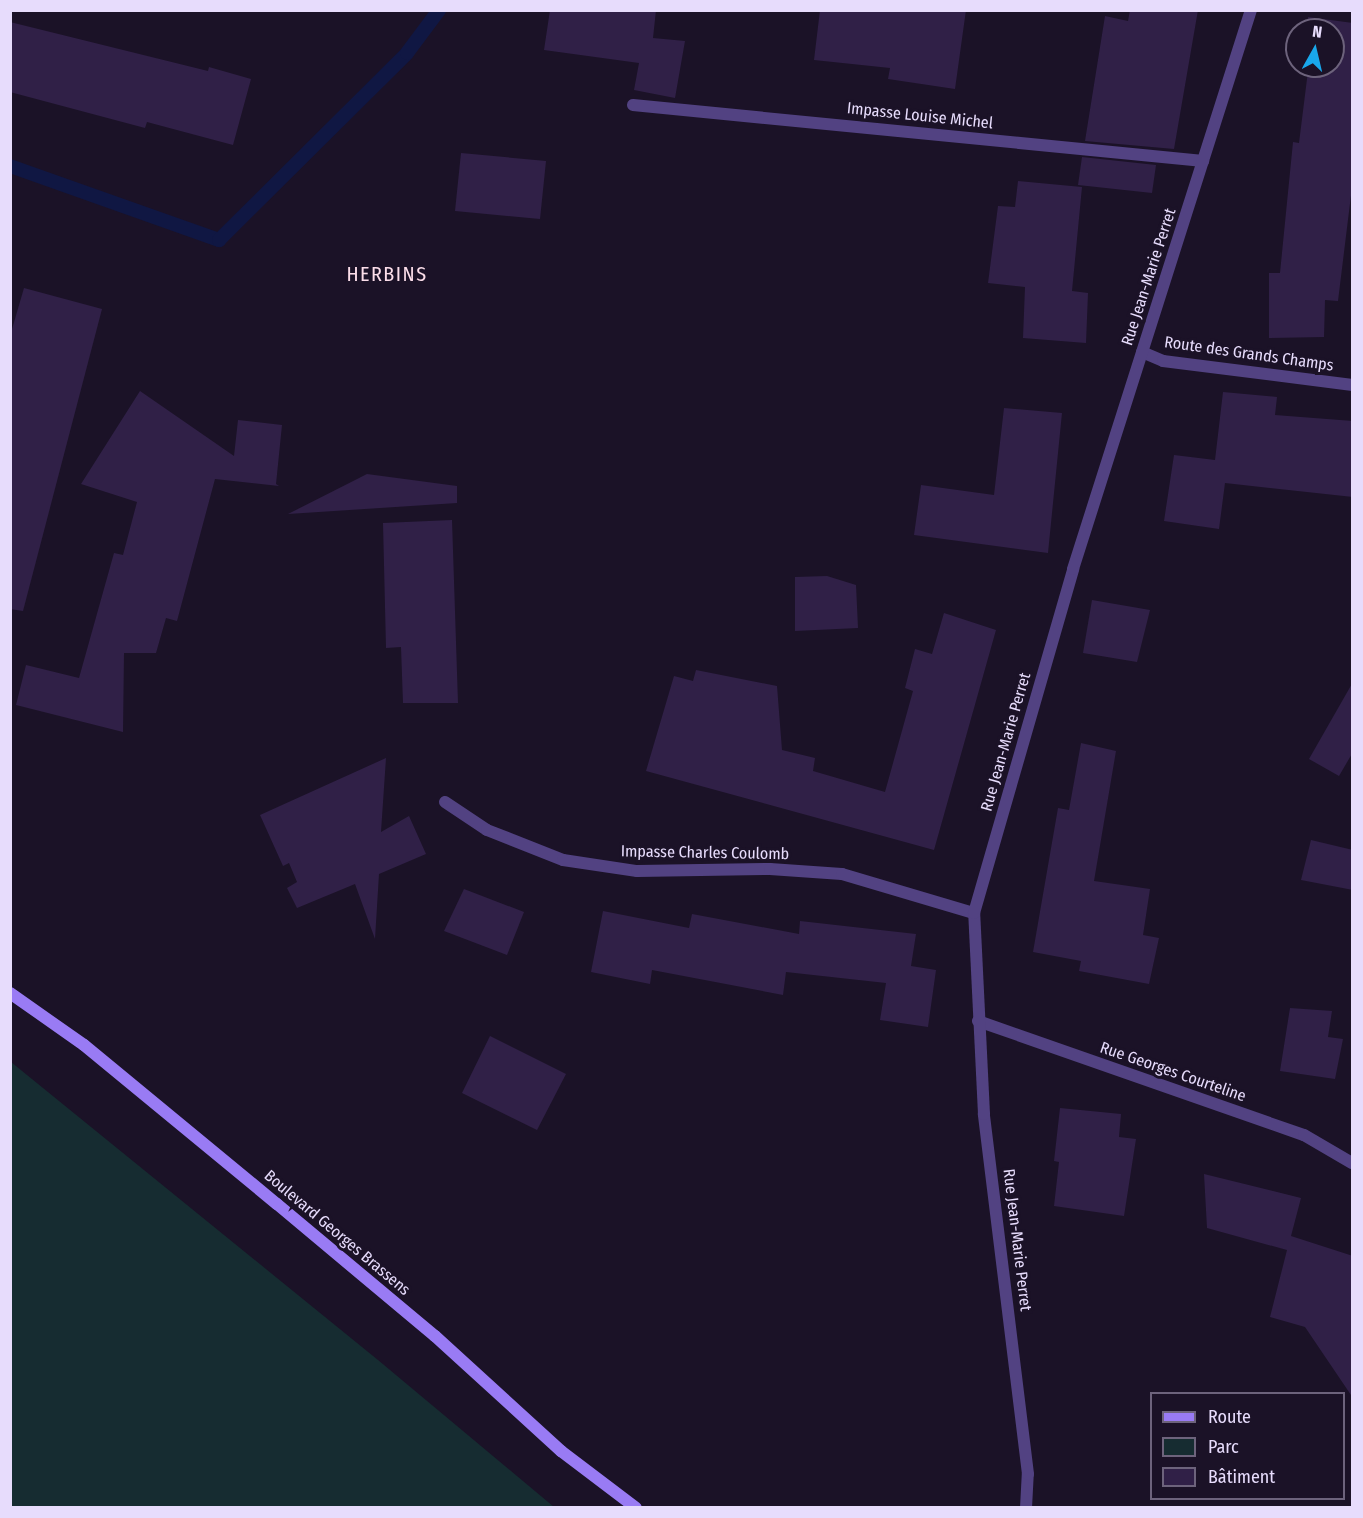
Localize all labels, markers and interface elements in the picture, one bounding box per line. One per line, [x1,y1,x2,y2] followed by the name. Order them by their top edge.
[1285,18,1345,78] north arrow
[1311,22,1323,42] text: N
[846,99,994,133] street label: Impasse Louise Michel
[1118,206,1180,348] street label: Rue Jean-Marie Perret
[346,262,428,286] district label: HERBINS
[1163,333,1335,375] street label: Route des Grands Champs
[977,671,1035,813] street label: Rue Jean-Marie Perret
[621,842,789,864] street label: Impasse Charles Coulomb
[1098,1038,1248,1106] street label: Rue Georges Courteline
[260,1166,414,1300] street label: Boulevard Georges Brassens
[999,1168,1035,1312] street label: Rue Jean-Marie Perret
[1150,1392,1345,1500] legend
[1208,1406,1251,1428] text: Route
[1208,1436,1239,1458] text: Parc
[1208,1466,1275,1488] text: Bâtiment

